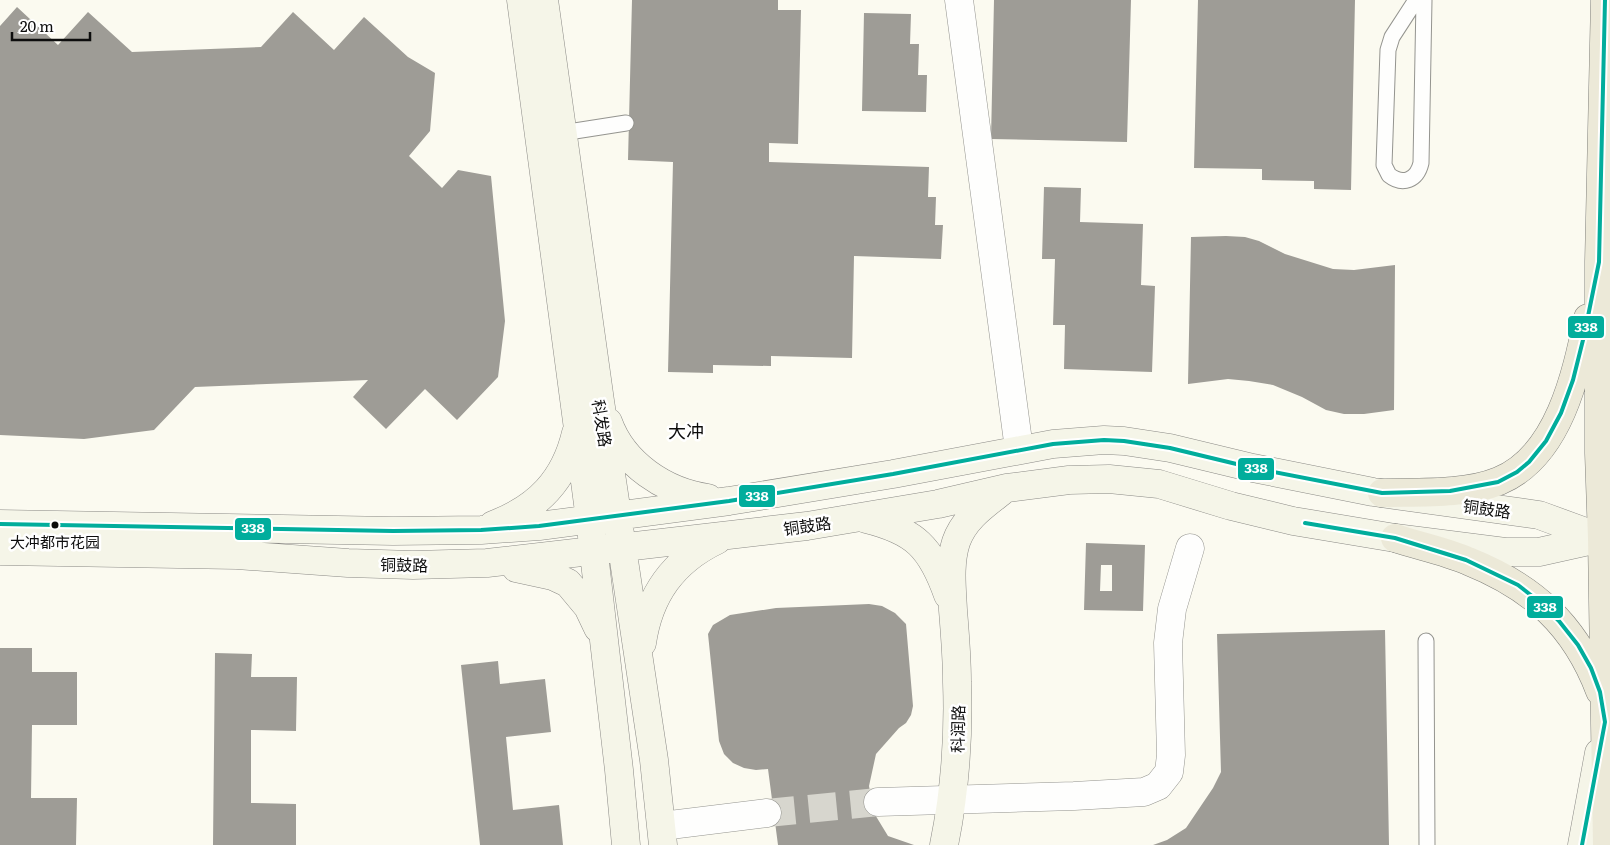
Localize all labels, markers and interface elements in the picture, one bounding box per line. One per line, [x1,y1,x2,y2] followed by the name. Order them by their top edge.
[12,10,90,42] scale bar
[20,14,54,37] text: 20 m
[1567,315,1605,339] line badge: 338
[1574,316,1598,336] text: 338
[587,397,619,449] street label: 科发路
[668,417,704,444] district label: 大冲
[1237,457,1275,481] line badge: 338
[1244,457,1268,477] text: 338
[738,484,776,508] line badge: 338
[745,485,769,505] text: 338
[1462,493,1512,523] street label: 铜鼓路
[782,510,832,540] street label: 铜鼓路
[234,517,272,541] line badge: 338
[241,517,265,537] text: 338
[50,520,60,530] marker: 大冲都市花园
[10,530,100,553] place label: 大冲都市花园
[380,552,428,576] street label: 铜鼓路
[1526,595,1564,619] line badge: 338
[1533,596,1557,616] text: 338
[945,705,969,753] street label: 科润路

